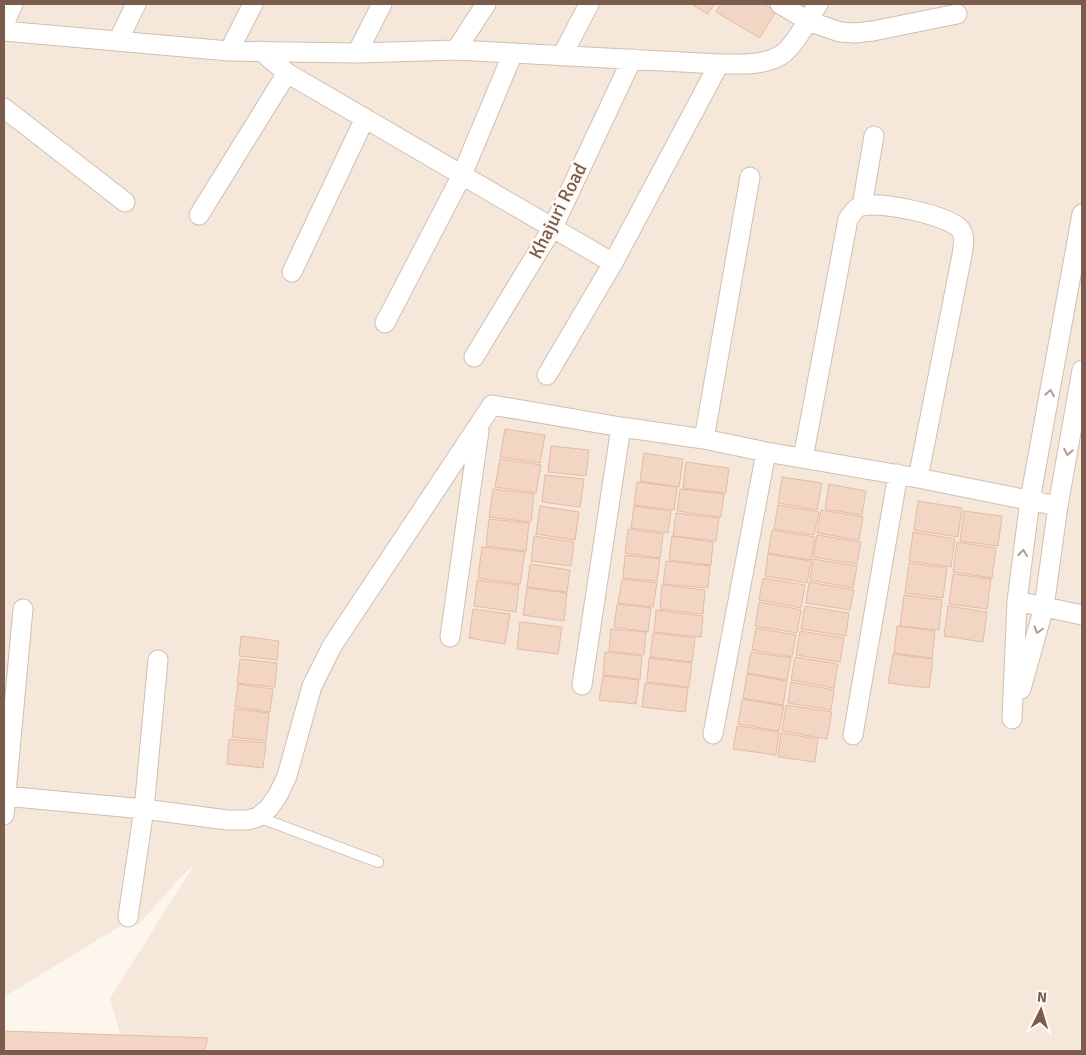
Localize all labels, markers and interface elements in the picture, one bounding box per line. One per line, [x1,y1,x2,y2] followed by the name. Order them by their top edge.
[524,159,592,263] street label: Khajuri Road
[1044,388,1054,397] one-way arrow
[1063,448,1073,457] one-way arrow
[1018,549,1028,557] one-way arrow
[1033,625,1043,633] one-way arrow
[1016,985,1066,1035] north arrow
[1036,989,1048,1006] text: N

